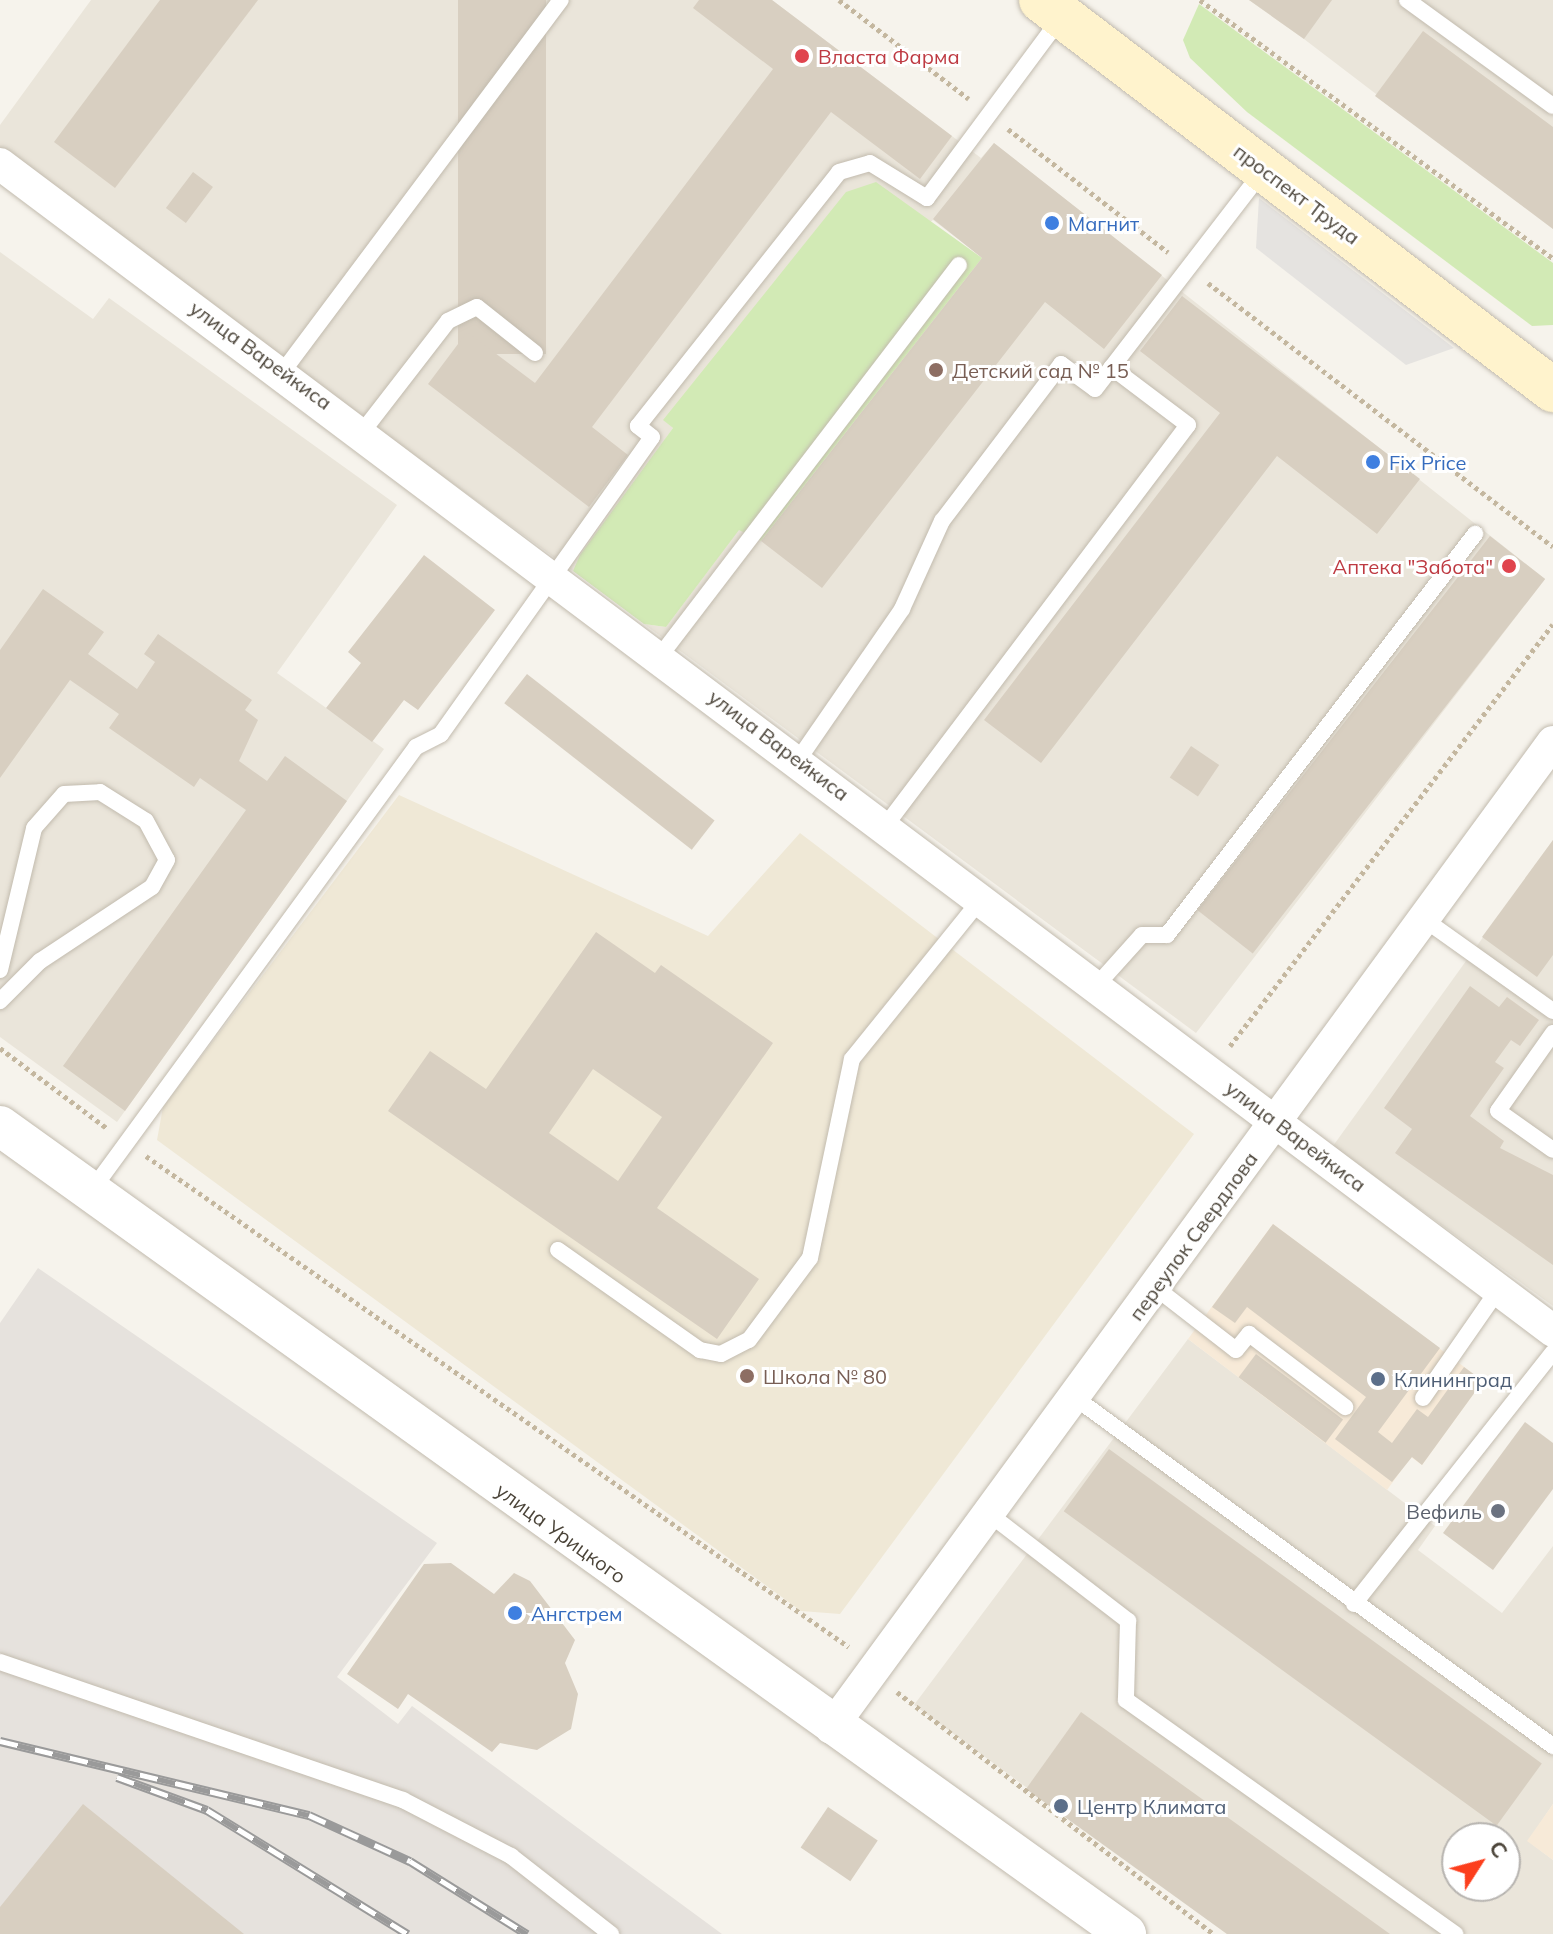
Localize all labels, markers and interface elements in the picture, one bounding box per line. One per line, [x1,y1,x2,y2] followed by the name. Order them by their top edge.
[818,44,960,68] place label: Власта Фарма
[793,47,811,65] marker: Власта Фарма
[1229,139,1365,249] street label: проспект Труда
[1068,211,1139,235] place label: Магнит
[1043,214,1061,232] marker: Магнит
[185,295,337,415] street label: улица Варейкиса
[952,358,1129,382] place label: Детский сад № 15
[927,361,945,379] marker: Детский сад № 15
[1389,450,1466,474] place label: Fix Price
[1364,453,1382,471] marker: Fix Price
[1333,554,1493,578] place label: Аптека "Забота"
[1500,557,1518,575] marker: Аптека "Забота"
[704,684,854,806] street label: улица Варейкиса
[1221,1075,1371,1197] street label: улица Варейкиса
[1124,1147,1262,1325] street label: переулок Свердлова
[763,1364,887,1388] place label: Школа № 80
[738,1367,756,1385] marker: Школа № 80
[1394,1367,1512,1391] place label: Клининград
[1369,1370,1387,1388] marker: Клининград
[491,1478,631,1588] street label: улица Урицкого
[1406,1499,1482,1523] place label: Вефиль
[1489,1502,1507,1520] marker: Вефиль
[531,1601,622,1625] place label: Ангстрем
[506,1604,524,1622] marker: Ангстрем
[1077,1794,1226,1818] place label: Центр Климата
[1052,1797,1070,1815] marker: Центр Климата
[1441,1822,1521,1902] north arrow
[1483,1835,1515,1863] text: С

